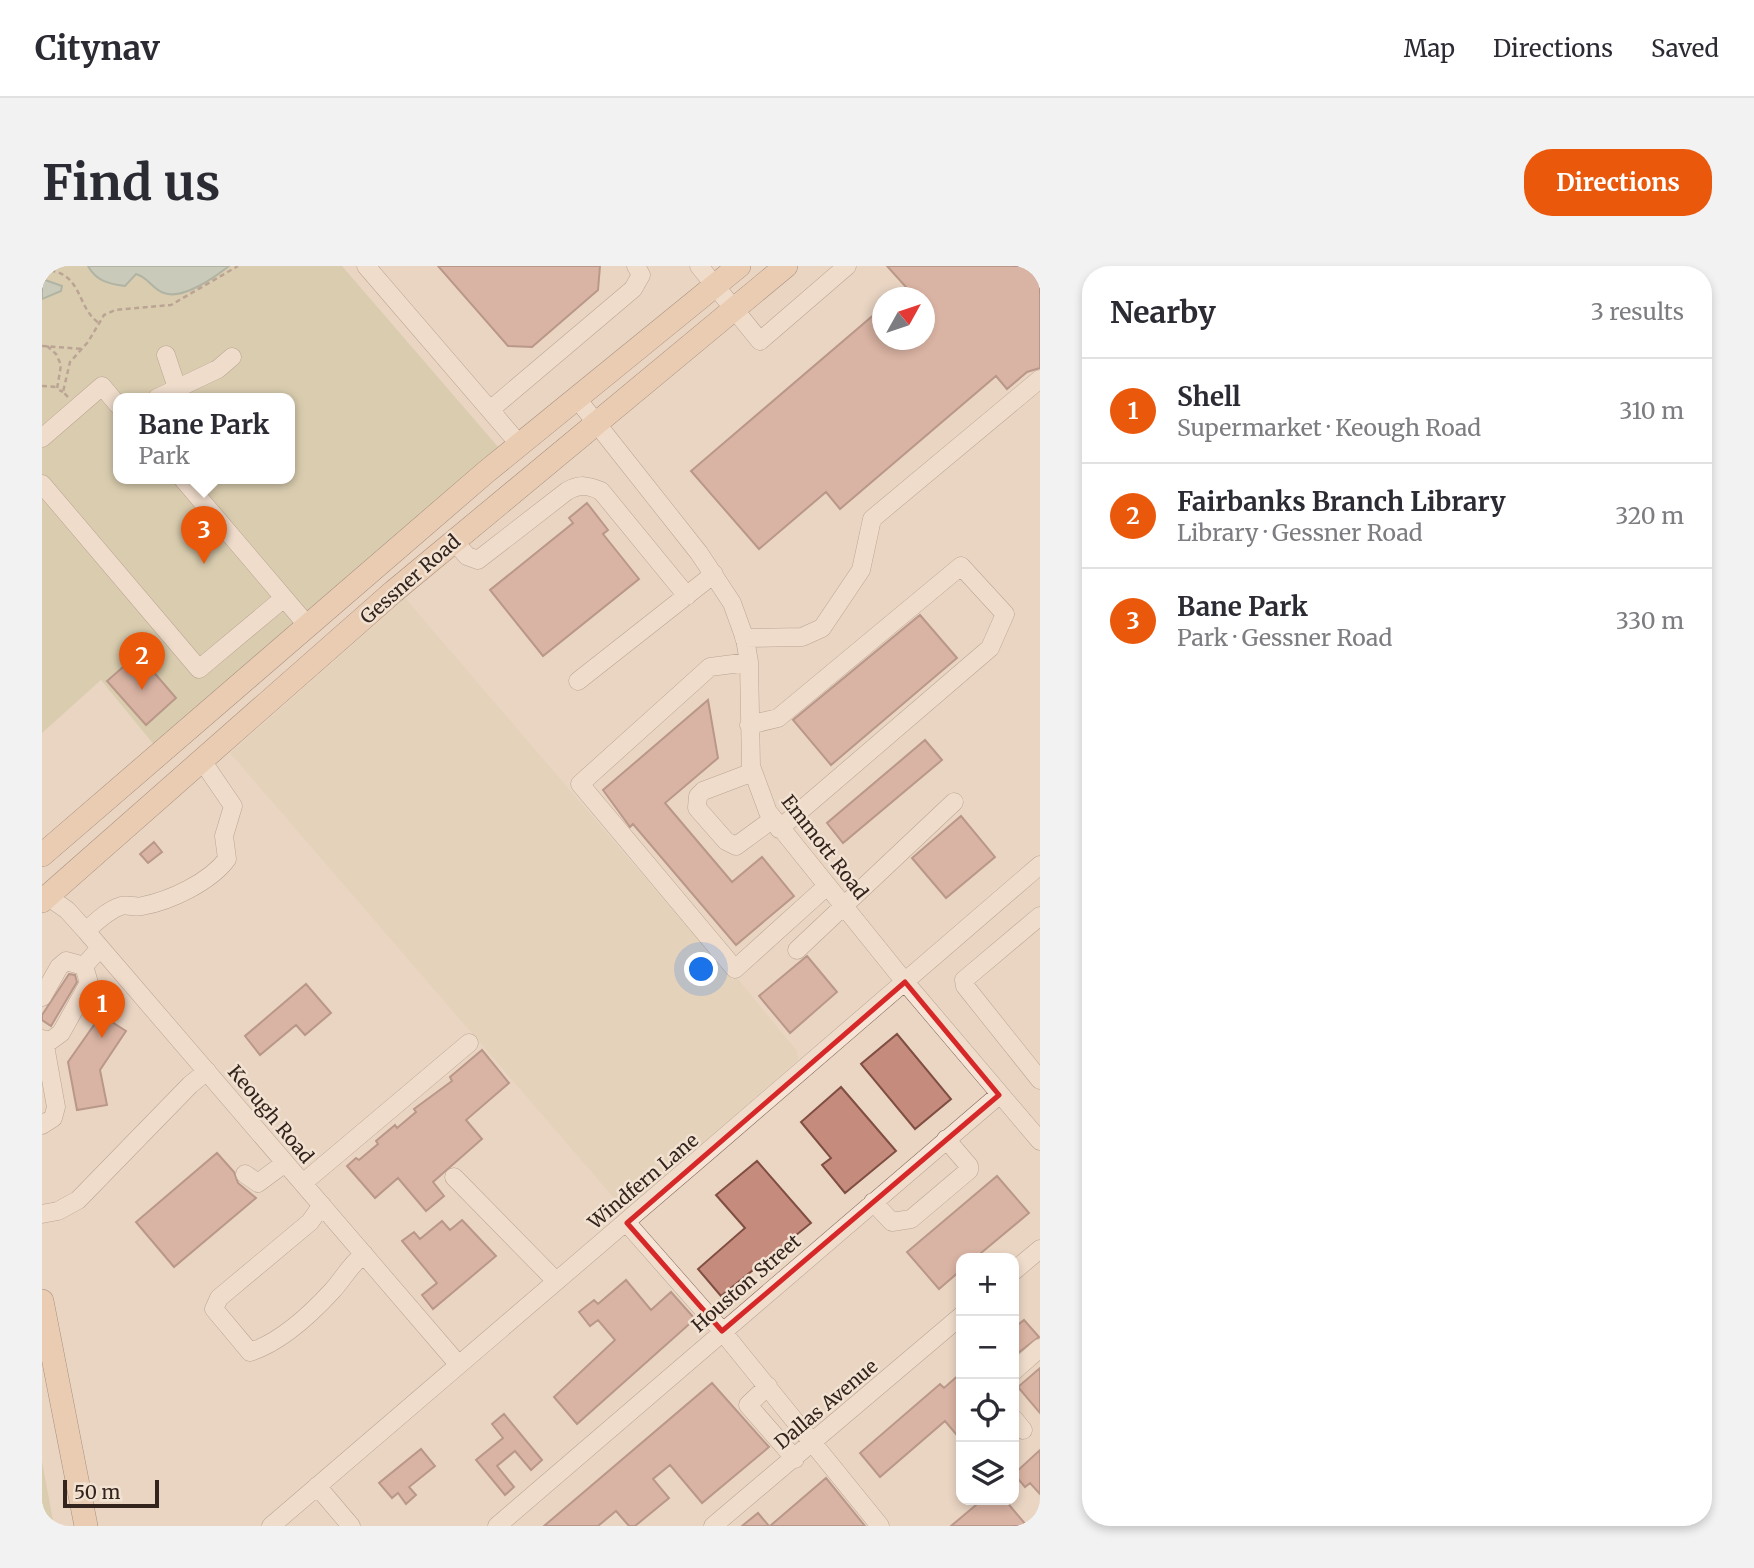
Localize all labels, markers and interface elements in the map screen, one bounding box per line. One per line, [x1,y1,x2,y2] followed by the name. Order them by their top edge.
[35,28,160,69] text: Citynav
[1404,33,1455,64] text: Map
[1493,33,1613,64] text: Directions
[1651,33,1719,64] text: Saved
[1524,149,1712,216] button: Directions
[42,152,220,213] text: Find us
[872,287,935,350] north arrow
[1110,293,1216,331] text: Nearby
[1591,297,1684,326] text: 3 results
[1177,380,1241,413] text: Shell
[113,393,295,484] popup
[1128,396,1138,425] text: 1
[1619,396,1684,425] text: 310 m
[139,408,269,441] text: Bane Park
[1177,413,1481,442] text: Supermarket · Keough Road
[139,441,190,470] text: Park
[1177,485,1506,518] text: Fairbanks Branch Library
[1126,501,1140,530] text: 2
[1615,501,1684,530] text: 320 m
[181,506,227,564] pin: 3
[1177,518,1423,547] text: Library · Gessner Road
[355,529,465,629] street label: Gessner Road
[1177,590,1308,623] text: Bane Park
[1126,606,1140,635] text: 3
[1616,606,1684,635] text: 330 m
[1177,623,1392,652] text: Park · Gessner Road
[119,632,165,690] pin: 2
[777,790,873,904] street label: Emmott Road
[684,952,718,986] your location
[79,980,125,1038] pin: 1
[223,1060,319,1168] street label: Keough Road
[582,1128,703,1235] street label: Windfern Lane
[687,1229,806,1337] street label: Houston Street
[956,1253,1019,1505] map controls
[956,1253,1019,1316] button: +
[956,1316,1019,1379] button: −
[770,1354,882,1454] street label: Dallas Avenue
[956,1379,1019,1442] button: locate
[956,1442,1019,1505] button: layers
[63,1477,159,1509] scale bar
[74,1480,120,1504] text: 50 m

